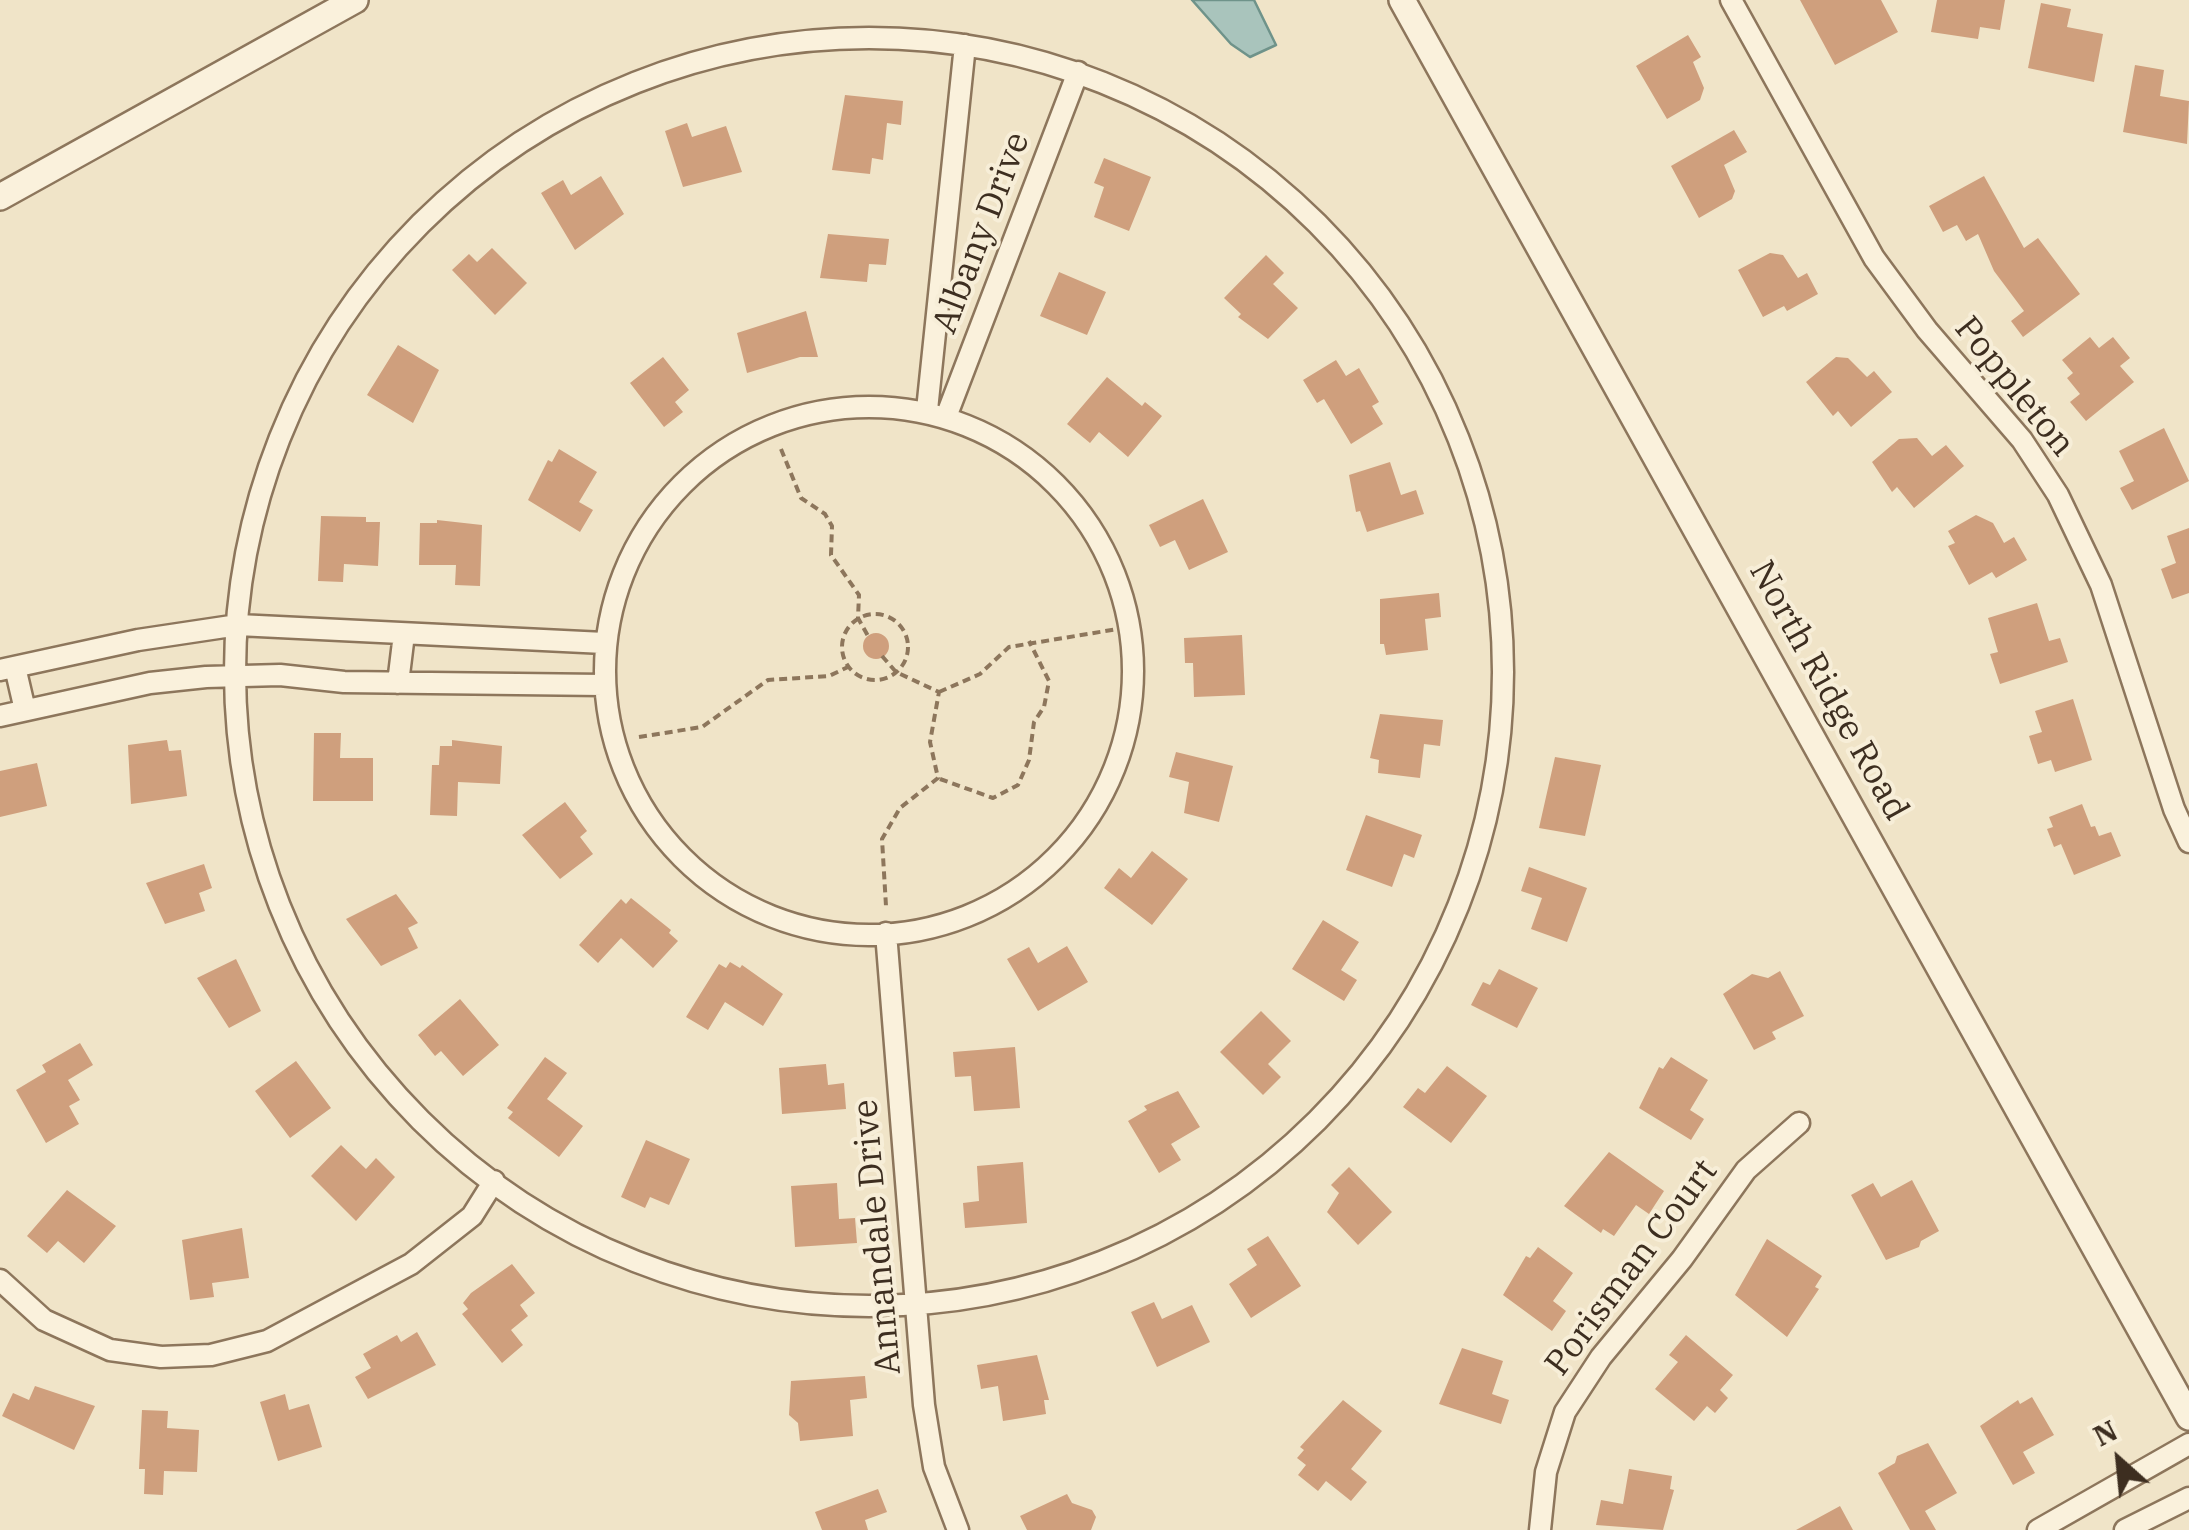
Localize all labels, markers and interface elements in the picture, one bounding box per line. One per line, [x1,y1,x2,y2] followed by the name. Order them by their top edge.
[924,127,1040,339] street label: Albany Drive
[1945,309,2083,465] street label: Poppleton
[1739,554,1917,828] street label: North Ridge Road
[845,1098,911,1376] street label: Annandale Drive
[1537,1152,1727,1384] street label: Porisman Court
[2069,1410,2169,1510] north arrow
[2087,1411,2123,1454] text: N

